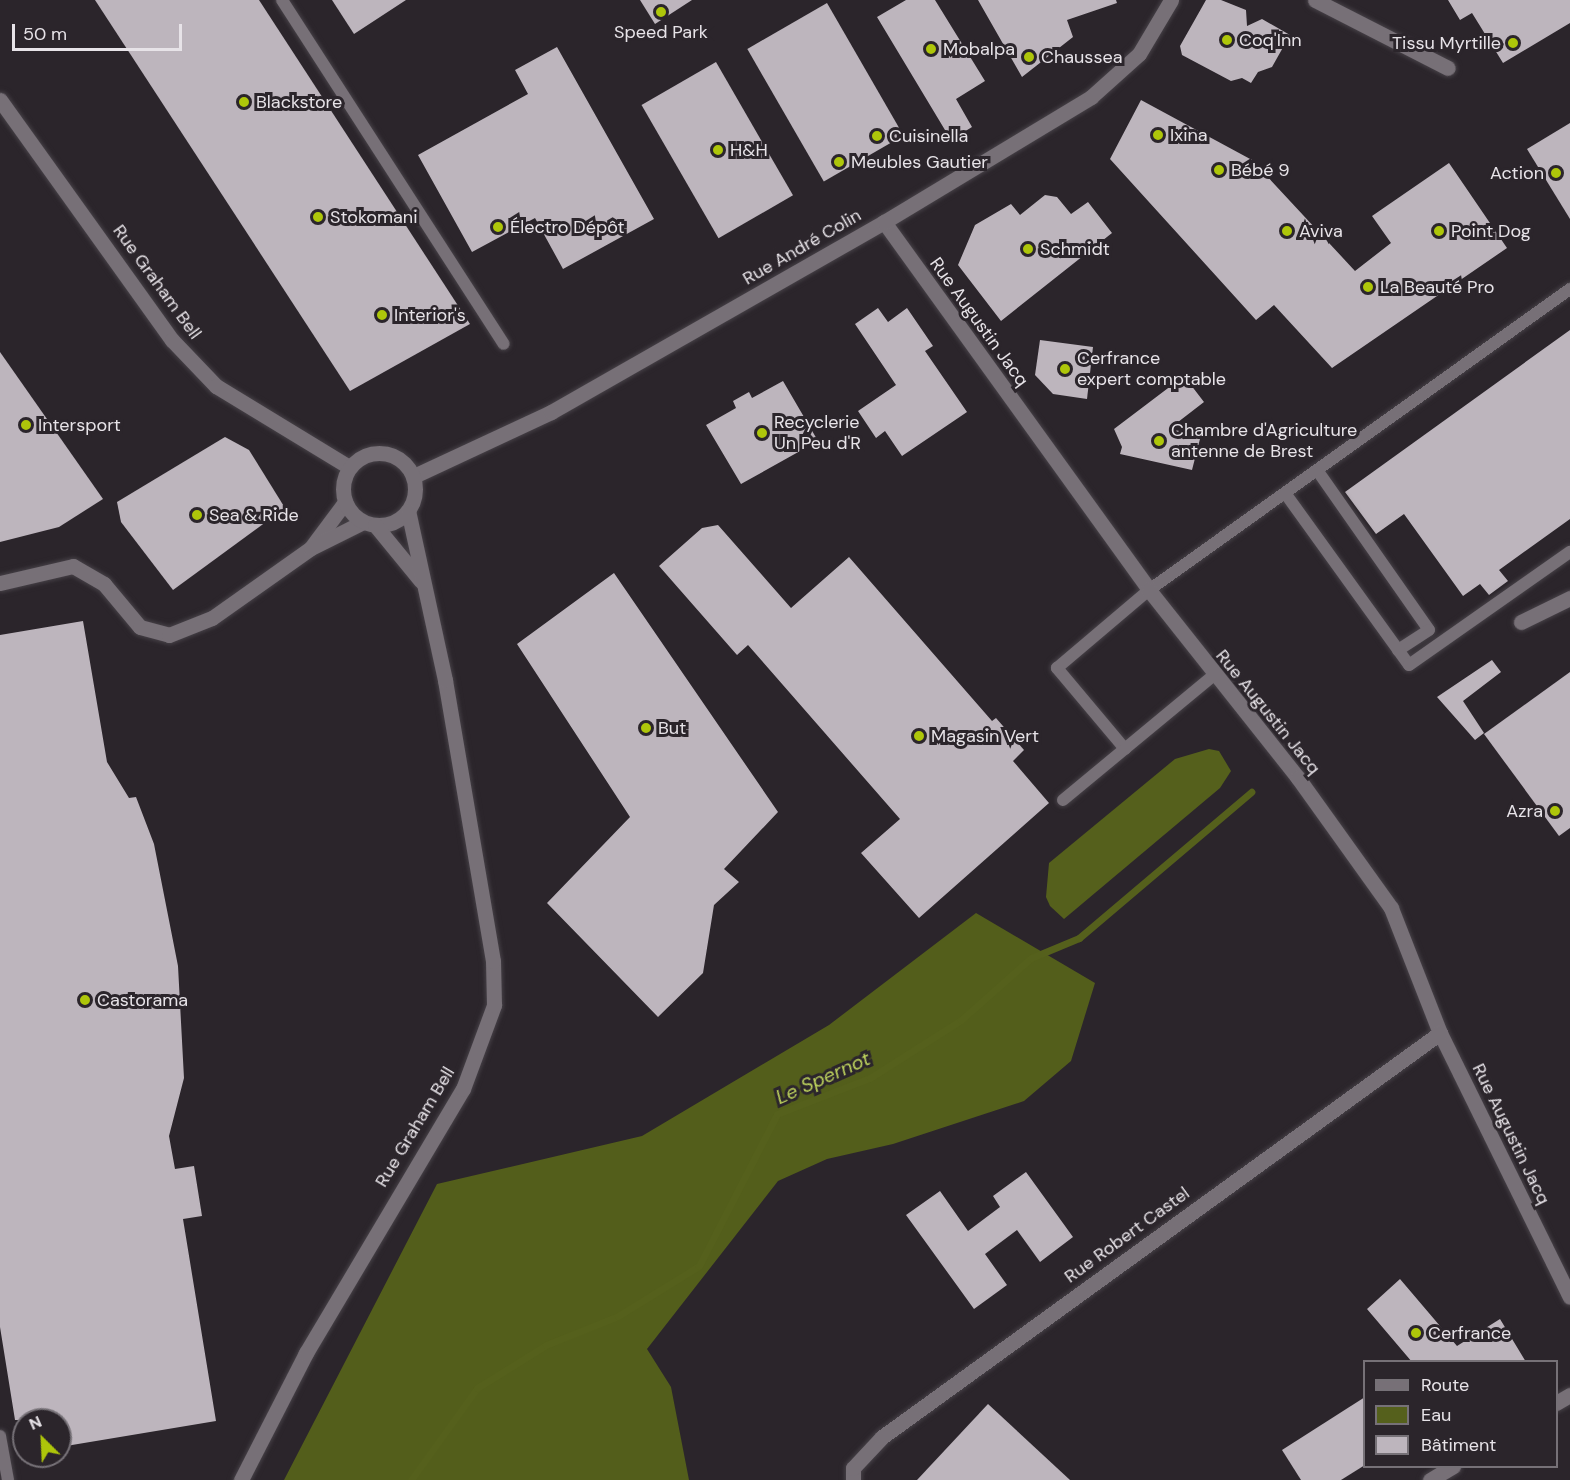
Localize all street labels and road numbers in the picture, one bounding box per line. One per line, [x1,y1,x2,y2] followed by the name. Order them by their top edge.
[739,204,865,290] street label: Rue André Colin
[108,221,206,343] street label: Rue Graham Bell
[925,253,1033,391] street label: Rue Augustin Jacq
[1211,645,1325,779] street label: Rue Augustin Jacq
[1468,1060,1554,1208] street label: Rue Augustin Jacq
[371,1063,459,1191] street label: Rue Graham Bell
[1060,1182,1194,1288] street label: Rue Robert Castel

